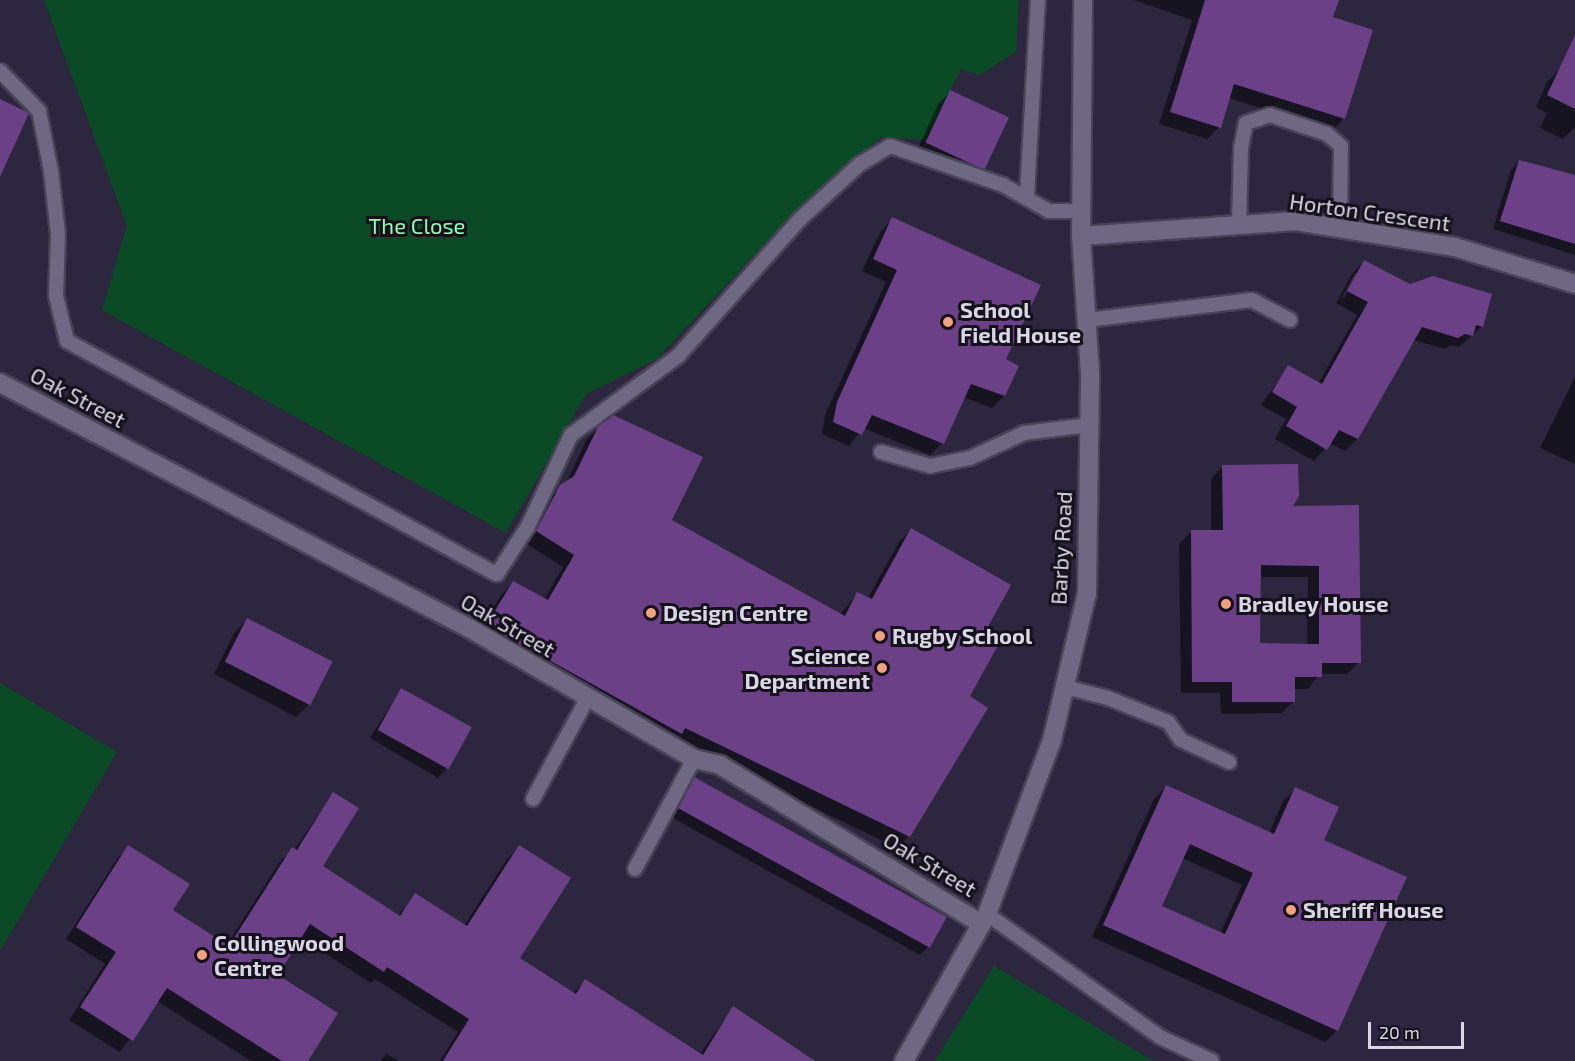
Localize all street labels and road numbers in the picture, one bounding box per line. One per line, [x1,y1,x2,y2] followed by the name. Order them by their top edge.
[1288,188,1452,236] street label: Horton Crescent
[26,361,130,433] street label: Oak Street
[1045,490,1077,606] street label: Barby Road
[456,588,560,662] street label: Oak Street
[879,826,981,902] street label: Oak Street

